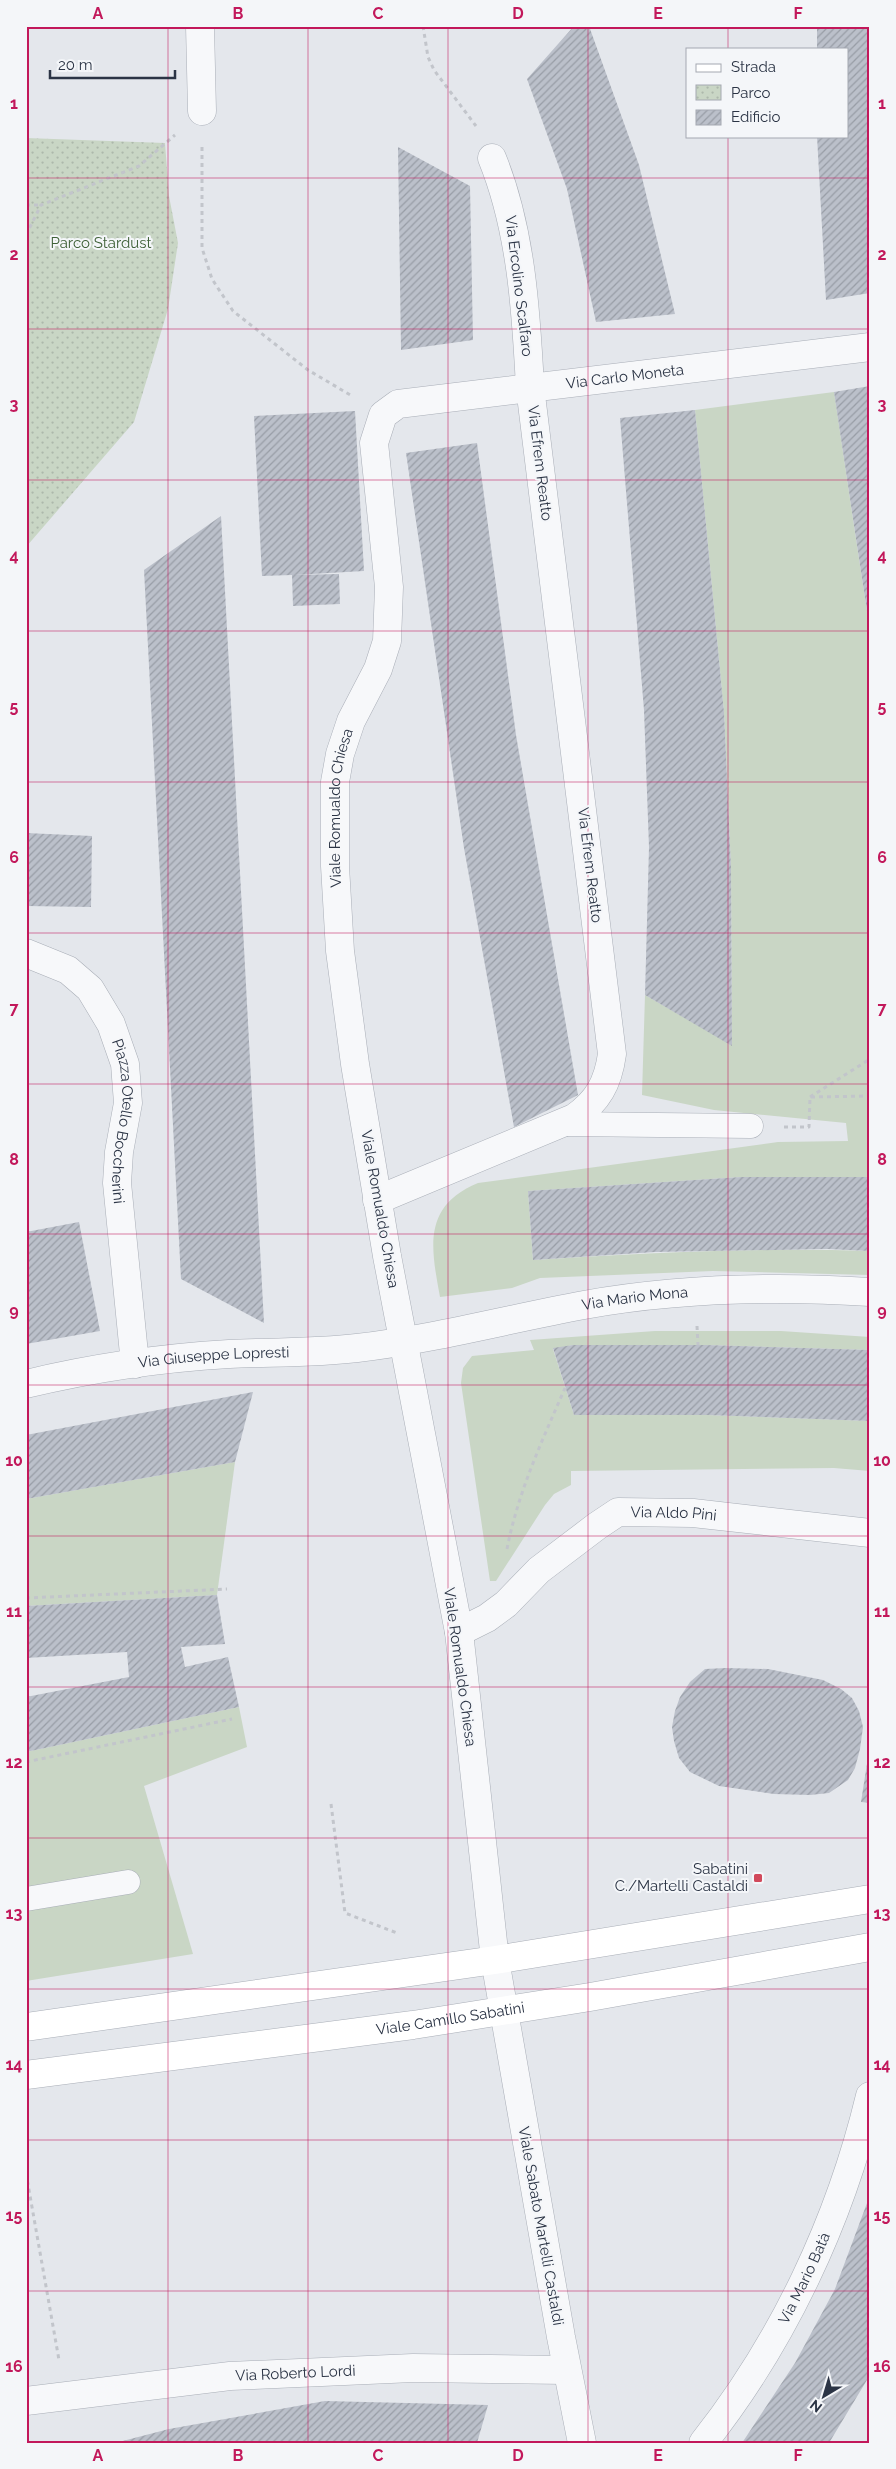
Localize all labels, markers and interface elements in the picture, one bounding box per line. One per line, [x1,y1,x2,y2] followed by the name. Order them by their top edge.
[93,4,104,23] text: A
[233,4,244,23] text: B
[373,4,384,23] text: C
[512,4,524,23] text: D
[653,4,663,23] text: E
[793,4,803,23] text: F
[50,48,175,80] scale bar
[686,48,848,138] legend
[58,56,93,74] text: 20 m
[731,58,776,76] text: Strada
[731,84,771,102] text: Parco
[10,94,18,113] text: 1
[878,94,886,113] text: 1
[731,108,781,126] text: Edificio
[501,214,537,358] street label: Via Ercolino Scalfaro
[50,234,152,252] park label: Parco Stardust
[9,245,19,264] text: 2
[877,245,887,264] text: 2
[565,361,685,393] street label: Via Carlo Moneta
[10,395,19,414] text: 3
[878,395,887,414] text: 3
[524,404,556,522] street label: Via Efrem Reatto
[9,546,19,565] text: 4
[877,546,887,565] text: 4
[10,697,19,716] text: 5
[878,697,887,716] text: 5
[325,726,357,888] street label: Viale Romualdo Chiesa
[574,806,606,924] street label: Via Efrem Reatto
[9,848,19,867] text: 6
[877,848,887,867] text: 6
[10,999,19,1018] text: 7
[878,999,887,1018] text: 7
[108,1036,137,1205] street label: Piazza Otello Boccherini
[357,1128,403,1290] street label: Viale Romualdo Chiesa
[9,1150,19,1169] text: 8
[877,1150,887,1169] text: 8
[580,1283,689,1314] street label: Via Mario Mona
[9,1301,19,1320] text: 9
[877,1301,887,1320] text: 9
[137,1343,290,1372] street label: Via Giuseppe Lopresti
[5,1451,23,1470] text: 10
[873,1451,891,1470] text: 10
[631,1503,718,1525] street label: Via Aldo Pini
[440,1586,480,1748] street label: Viale Romualdo Chiesa
[6,1602,22,1621] text: 11
[874,1602,890,1621] text: 11
[6,1753,22,1772] text: 12
[874,1753,890,1772] text: 12
[615,1860,748,1895] place label: Sabatini C./Martelli Castaldi
[752,1872,764,1884] marker: Sabatini C./Martelli Castaldi
[6,1904,22,1923] text: 13
[874,1904,890,1923] text: 13
[375,1998,526,2039] street label: Viale Camillo Sabatini
[5,2055,23,2074] text: 14
[873,2055,891,2074] text: 14
[515,2125,567,2327] street label: Viale Sabato Martelli Castaldi
[6,2206,23,2225] text: 15
[874,2206,891,2225] text: 15
[775,2230,834,2327] street label: Via Mario Batà
[5,2357,23,2376] text: 16
[873,2357,891,2376] text: 16
[235,2362,356,2385] street label: Via Roberto Lordi
[798,2372,848,2422] north arrow
[807,2397,825,2416] text: N
[93,2446,104,2465] text: A
[233,2446,244,2465] text: B
[373,2446,384,2465] text: C
[512,2446,524,2465] text: D
[653,2446,663,2465] text: E
[793,2446,803,2465] text: F

